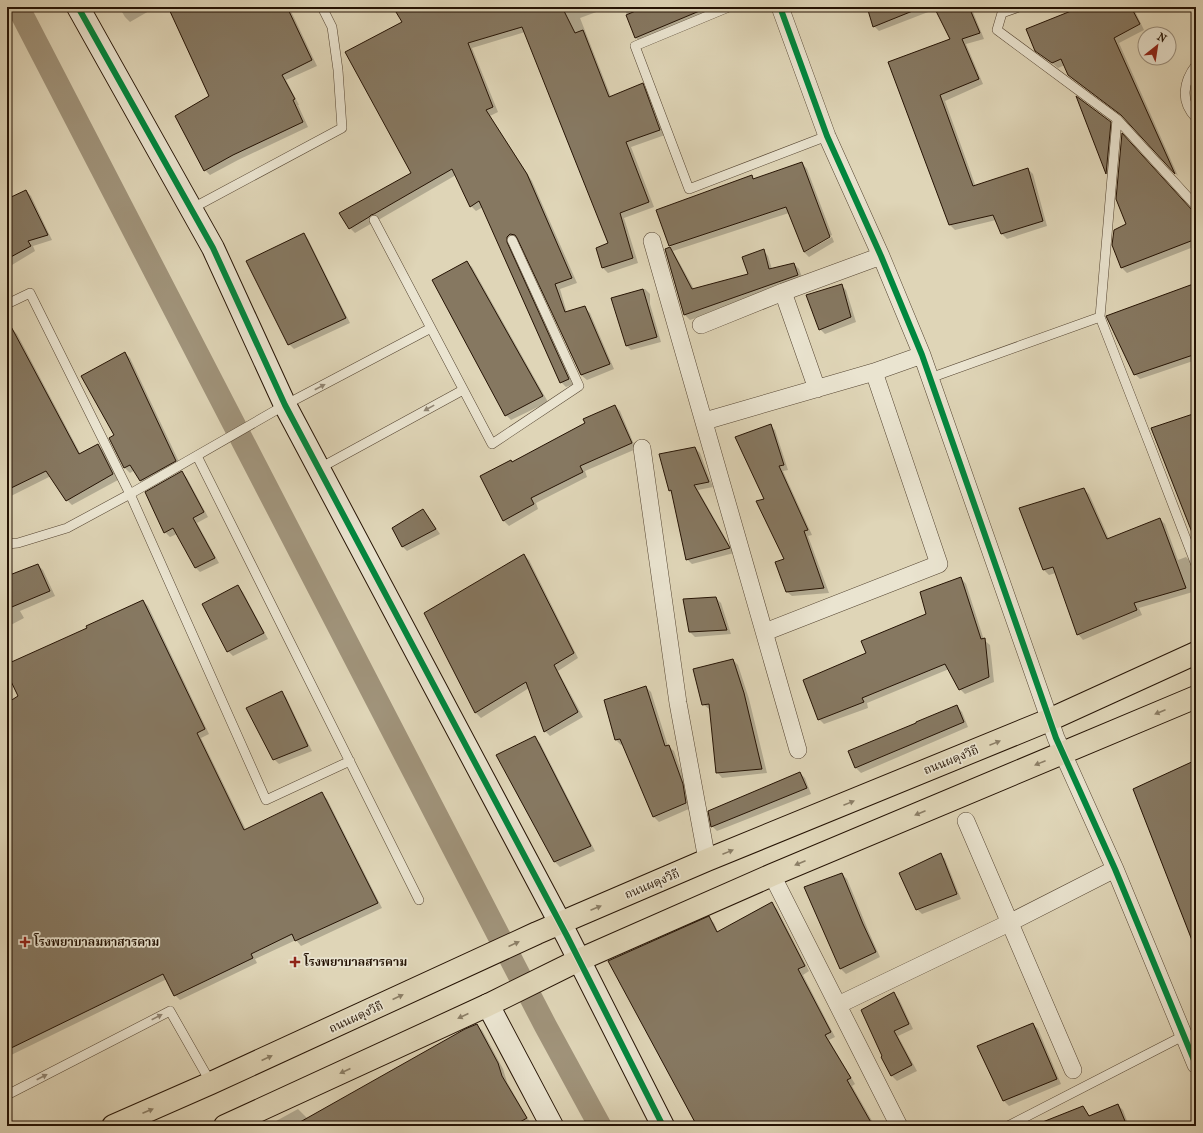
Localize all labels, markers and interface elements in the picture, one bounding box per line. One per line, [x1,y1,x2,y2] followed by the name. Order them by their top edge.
[1137,26,1177,66] north arrow
[1155,30,1169,46] text: N
[314,383,326,390] one-way arrow
[423,405,435,412] one-way arrow
[1154,710,1166,716] one-way arrow
[989,739,1001,745] one-way arrow
[921,743,981,778] street label: ถนนผดุงวิถี
[1034,760,1046,766] one-way arrow
[843,799,855,805] one-way arrow
[914,810,926,816] one-way arrow
[723,849,734,855] one-way arrow
[794,861,806,867] one-way arrow
[622,866,682,903] street label: ถนนผดุงวิถี
[590,905,602,911] one-way arrow
[33,933,159,949] place label: โรงพยาบาลมหาสารคาม
[19,936,31,948] marker: โรงพยาบาลมหาสารคาม
[508,941,519,947] one-way arrow
[303,953,407,969] place label: โรงพยาบาลสารคาม
[289,956,301,968] marker: โรงพยาบาลสารคาม
[392,994,404,1000] one-way arrow
[327,998,386,1037] street label: ถนนผดุงวิถี
[457,1013,469,1020] one-way arrow
[151,1014,163,1021] one-way arrow
[261,1055,273,1061] one-way arrow
[339,1068,350,1074] one-way arrow
[36,1074,47,1080] one-way arrow
[143,1107,155,1113] one-way arrow

